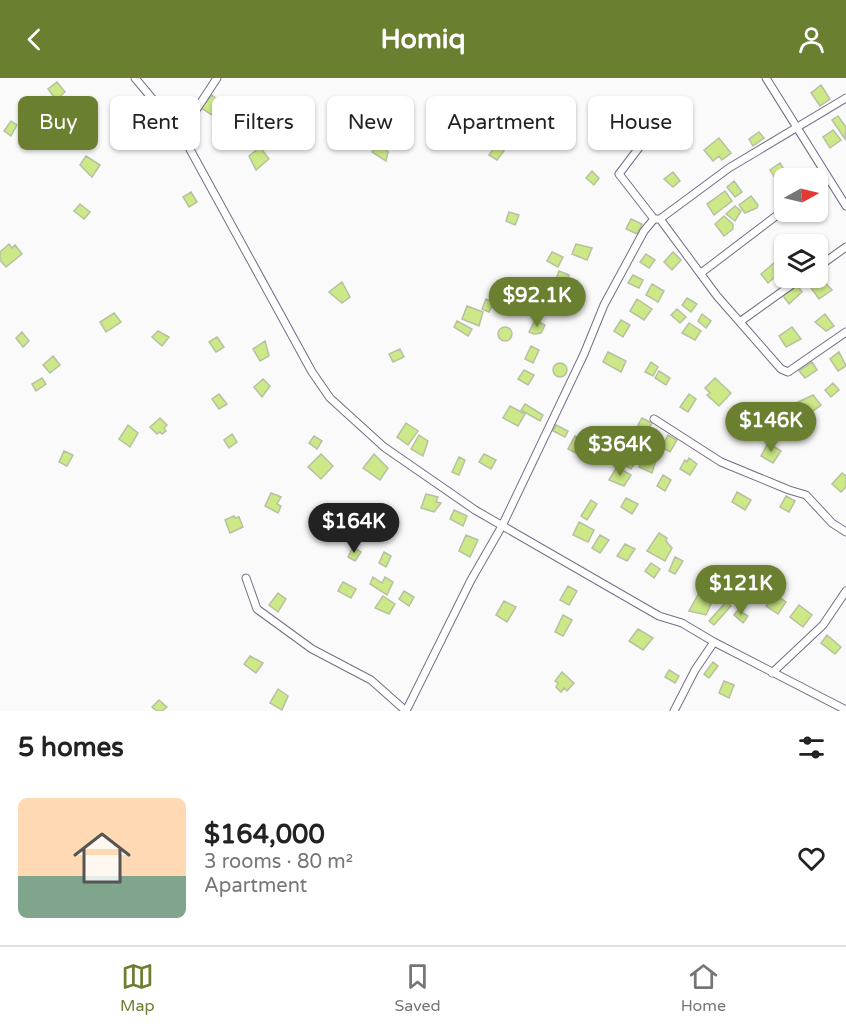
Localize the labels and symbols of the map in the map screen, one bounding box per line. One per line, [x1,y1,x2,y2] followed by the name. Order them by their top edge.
[774,168,828,222] north arrow
[488,277,586,328] pin: $92.1K
[729,402,813,453] pin: $146K
[578,426,662,477] pin: $364K
[312,503,396,554] pin: $164K
[699,565,783,616] pin: $121K

